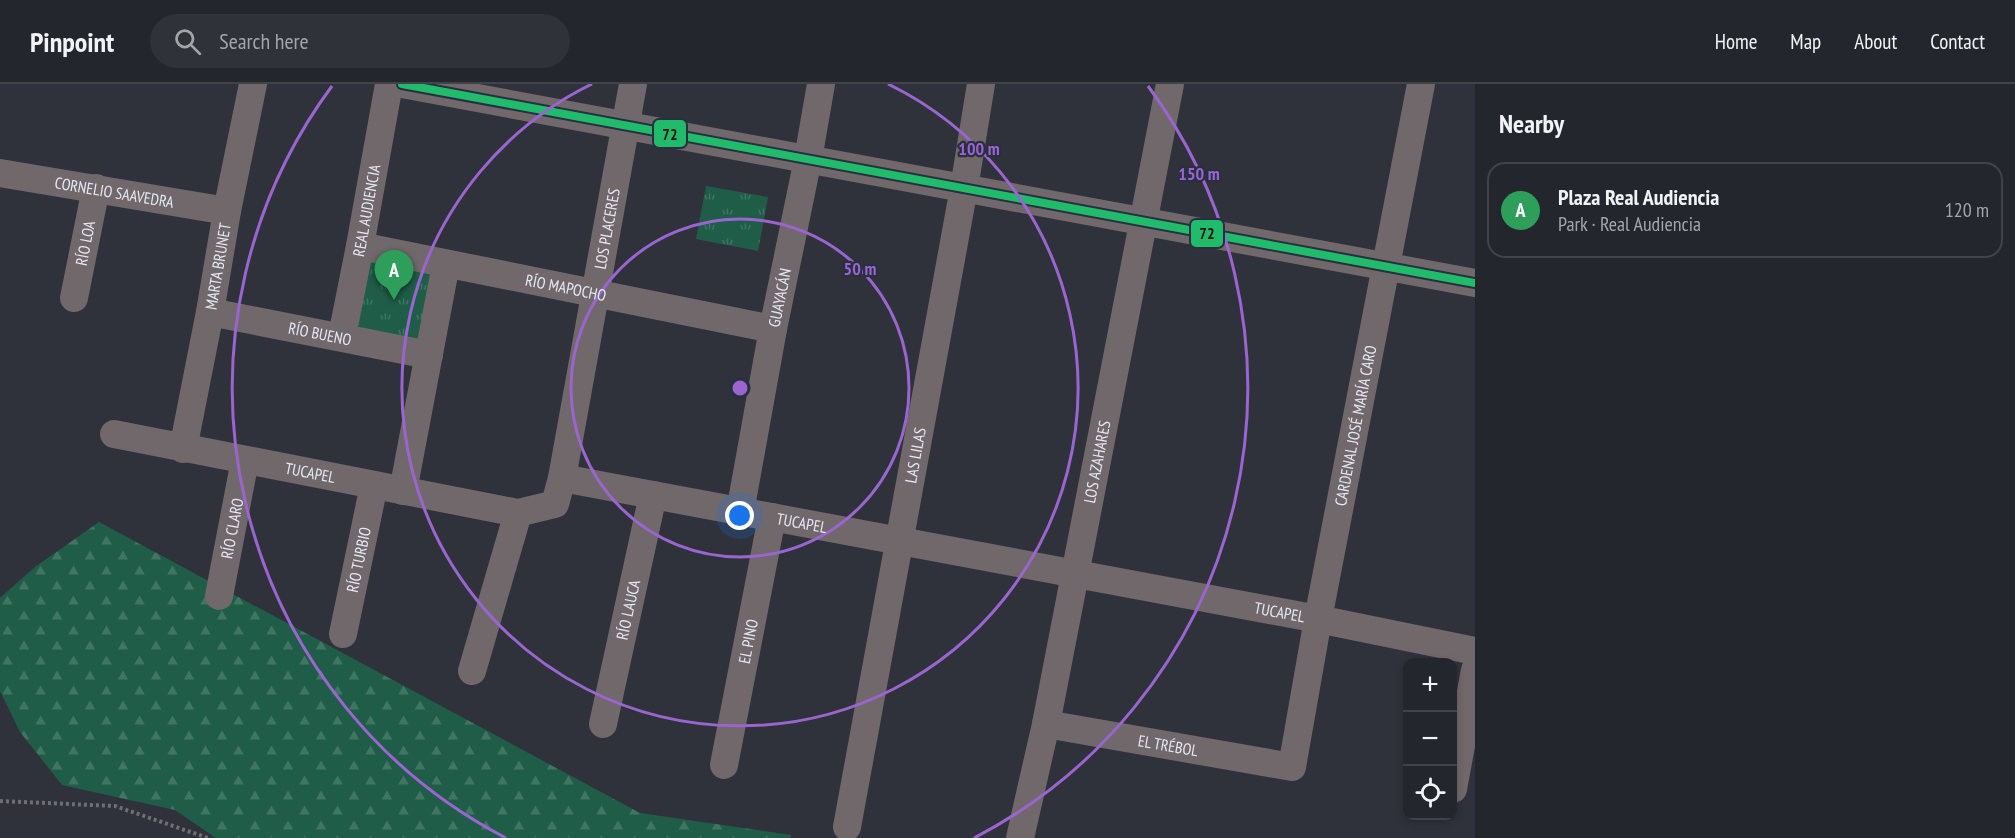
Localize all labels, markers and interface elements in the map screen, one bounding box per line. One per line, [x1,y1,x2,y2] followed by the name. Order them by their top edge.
[150,14,570,68] search box
[30,23,114,60] text: Pinpoint
[171,25,204,58] icon: search
[219,27,309,55] text: Search here
[1715,28,1757,55] text: Home
[1790,28,1821,55] text: Map
[1854,28,1897,55] text: About
[1930,28,1985,55] text: Contact
[1499,107,1564,140] text: Nearby
[653,119,687,148] line badge: 72
[662,124,678,144] text: 72
[958,137,1000,160] text: 100 m
[348,162,385,258] street label: REAL AUDIENCIA
[1178,162,1220,185] text: 150 m
[53,172,176,212] street label: CORNELIO SAAVEDRA
[1558,183,1719,211] text: Plaza Real Audiencia
[590,187,624,271] street label: LOS PLACERES
[1515,197,1526,223] text: A
[1945,197,1989,223] text: 120 m
[1558,211,1701,237] text: Park · Real Audiencia
[71,218,99,267] street label: RÍO LOA
[1190,219,1224,248] line badge: 72
[201,221,235,311] street label: MARTA BRUNET
[1199,223,1215,243] text: 72
[374,250,414,300] pin: A
[844,257,876,280] text: 50 m
[764,266,795,329] street label: GUAYACÁN
[524,270,608,305] street label: RÍO MAPOCHO
[287,318,353,350] street label: RÍO BUENO
[1330,343,1381,508] street label: CARDENAL JOSÉ MARÍA CARO
[730,378,750,398] centre of rings
[1079,419,1115,505] street label: LOS AZAHARES
[900,426,930,485] street label: LAS LILAS
[283,458,337,487] street label: TUCAPEL
[216,496,248,560] street label: RÍO CLARO
[725,501,754,530] your location
[775,508,829,537] street label: TUCAPEL
[342,525,375,594] street label: RÍO TURBIO
[612,577,644,642] street label: RÍO LAUCA
[1253,597,1307,626] street label: TUCAPEL
[734,617,762,665] street label: EL PINO
[1403,658,1457,820] map controls
[1403,658,1457,712] button: +
[1403,712,1457,766] button: −
[1137,730,1200,760] street label: EL TRÉBOL
[1403,766,1457,820] button: locate

